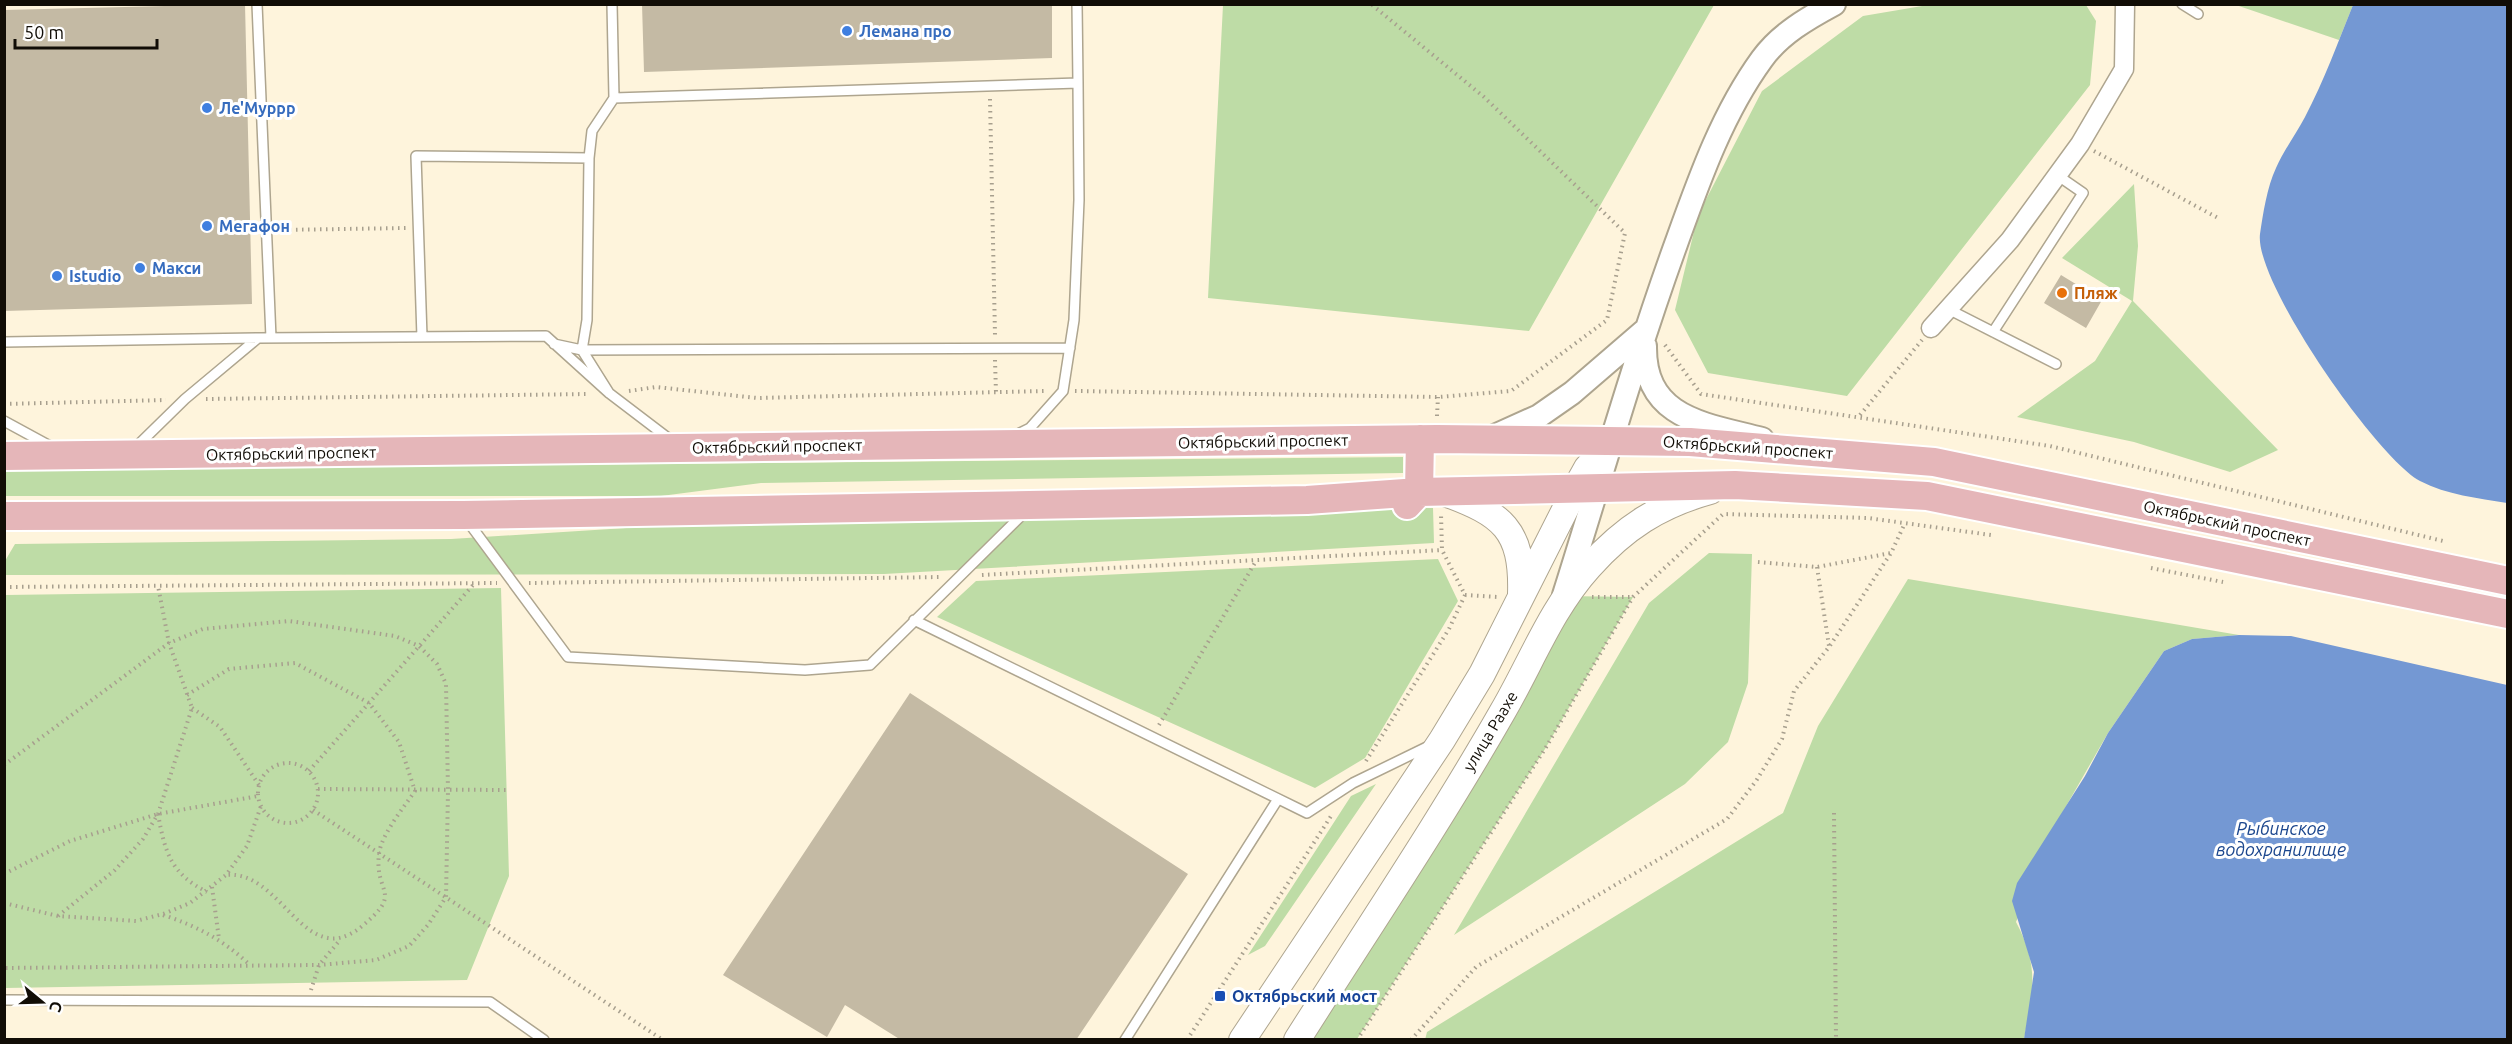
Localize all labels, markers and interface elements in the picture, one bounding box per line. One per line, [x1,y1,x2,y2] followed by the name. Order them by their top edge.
[15,12,158,50] scale bar
[24,22,64,42] text: 50 m
[859,22,952,40] place label: Лемана про
[840,24,854,38] marker: Лемана про
[219,99,296,117] place label: Ле'Муррр
[200,101,214,115] marker: Ле'Муррр
[219,217,290,235] place label: Мегафон
[200,219,214,233] marker: Мегафон
[152,259,201,277] place label: Макси
[133,261,147,275] marker: Макси
[69,267,121,285] place label: Istudio
[50,269,64,283] marker: Istudio
[2074,284,2118,302] place label: Пляж
[2055,286,2069,300] marker: Пляж
[1178,431,1348,451] street label: Октябрьский проспект
[1662,432,1834,462] street label: Октябрьский проспект
[692,436,862,456] street label: Октябрьский проспект
[206,443,376,463] street label: Октябрьский проспект
[2142,496,2312,550] street label: Октябрьский проспект
[1459,688,1521,774] street label: улица Раахе
[2216,818,2346,859] water label: Рыбинское водохранилище
[12,972,72,1032] north arrow
[1232,987,1377,1005] place label: Октябрьский мост
[1213,989,1227,1003] marker: Октябрьский мост
[46,999,66,1015] text: С

